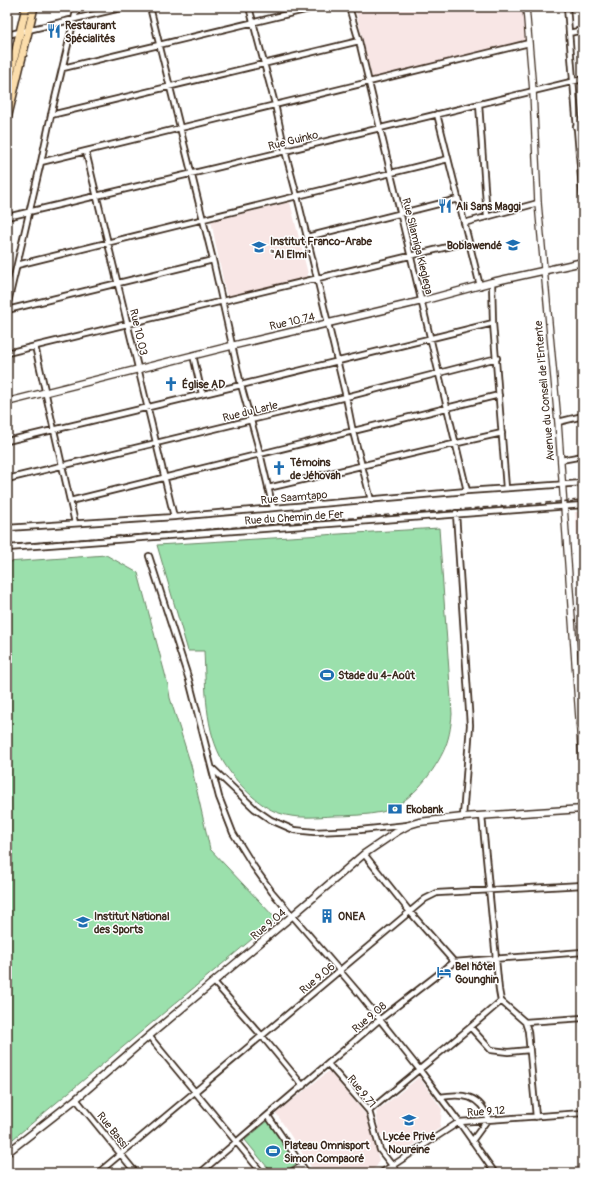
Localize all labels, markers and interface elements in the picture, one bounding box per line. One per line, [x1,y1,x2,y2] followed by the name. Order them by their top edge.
[65,19,116,45] place label: Restaurant Spécialités
[46,23,62,39] restaurant icon: Restaurant Spécialités
[267,128,320,153] street label: Rue Guinko
[399,197,436,296] street label: Rue Silamiga Kieglega
[437,198,453,214] restaurant icon: Ali Sans Maggi
[456,200,521,213] place label: Ali Sans Maggi
[270,235,373,261] place label: Institut Franco-Arabe "Al Elmi"
[505,237,521,253] school or university icon: Boblawendé
[251,239,267,255] school or university icon: Institut Franco-Arabe "Al Elmi"
[447,239,502,252] place label: Boblawendé
[127,307,150,357] street label: Rue 10.03
[268,310,317,333] street label: Rue 10.74
[532,320,557,462] street label: Avenue du Conseil de l'Entente
[163,376,179,392] church icon: Église AD
[182,377,225,391] place label: Église AD
[221,398,280,425] street label: Rue du Larle
[289,456,341,482] place label: Témoins de Jéhovah
[271,460,287,476] church icon: Témoins de Jéhovah
[260,488,328,507] street label: Rue Saamtapo
[244,508,344,527] street label: Rue du Chemin de Fer
[319,667,335,683] sports icon: Stade du 4-Août
[338,669,415,682] place label: Stade du 4-Août
[387,801,403,817] bank icon: Ekobank
[406,803,444,816] place label: Ekobank
[248,906,289,943] street label: Rue 9.04
[319,908,335,924] building icon: ONEA
[94,910,170,936] place label: Institut National des Sports
[338,910,366,923] place label: ONEA
[75,914,91,930] school or university icon: Institut National des Sports
[297,960,337,997] street label: Rue 9.06
[455,960,499,986] place label: Bel hôtel Gounghin
[436,964,452,980] hotel icon: Bel hôtel Gounghin
[349,999,389,1035] street label: Rue 9.08
[345,1072,379,1110] street label: Rue 9.71
[467,1104,506,1119] street label: Rue 9.12
[94,1110,131,1151] street label: Rue Bassi
[401,1112,417,1128] school or university icon: Lycée Privé Noureine
[382,1130,436,1156] place label: Lycée Privé Noureine
[284,1139,370,1165] place label: Plateau Omnisport Simon Compaoré
[265,1143,281,1159] sports icon: Plateau Omnisport Simon Compaoré

